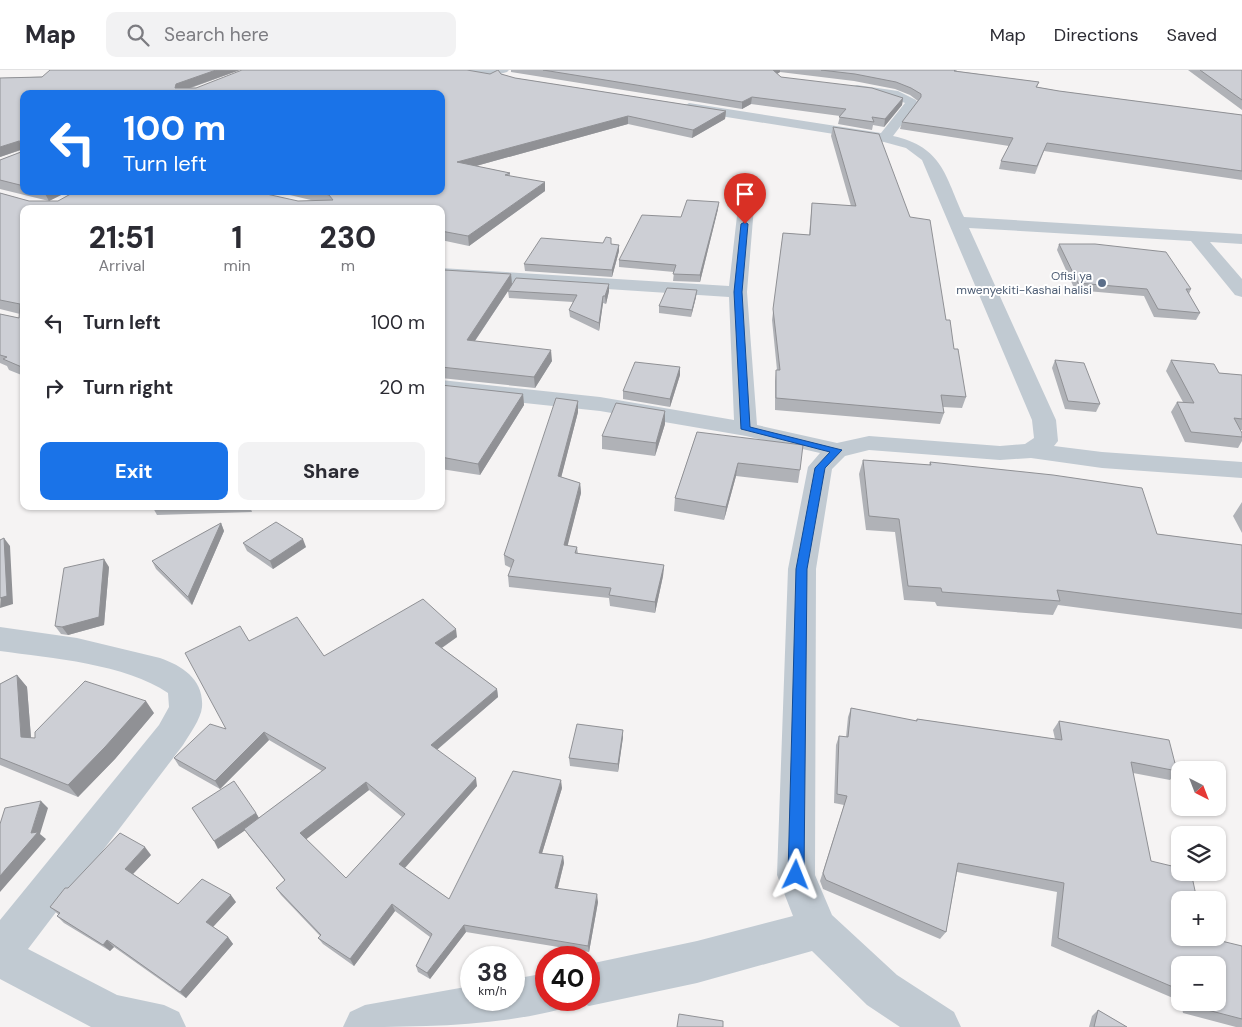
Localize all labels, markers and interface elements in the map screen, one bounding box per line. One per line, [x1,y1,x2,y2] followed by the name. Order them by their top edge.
[106,12,456,57] search box
[25,19,76,50] text: Map
[124,21,152,49] icon: search
[164,22,269,47] text: Search here
[990,23,1026,47] text: Map
[1054,23,1139,47] text: Directions
[1167,23,1217,47] text: Saved
[123,105,226,151] text: 100 m
[40,110,105,175] icon: left
[123,149,207,178] text: Turn left
[724,173,766,224] pin
[731,180,759,208] icon: arrive
[89,218,155,257] text: 21:51
[232,218,243,257] text: 1
[320,218,376,257] text: 230
[98,255,145,276] text: Arrival
[224,255,251,276] text: min
[341,255,355,276] text: m
[956,268,1092,298] place label: Ofisi ya mwenyekiti-Kashai halisi
[1096,277,1108,289] marker: Ofisi ya mwenyekiti-Kashai halisi
[40,309,68,337] icon: left
[83,310,161,335] text: Turn left
[371,310,425,335] text: 100 m
[40,374,68,402] icon: right
[83,375,173,400] text: Turn right
[379,375,425,400] text: 20 m
[40,442,228,500] button: Exit
[238,442,425,500] button: Share
[1171,761,1226,816] north arrow
[1171,761,1226,1011] map controls
[1171,826,1226,881] button: layers
[769,848,821,900] position arrow
[1171,891,1226,946] button: +
[535,946,600,1011] speed limit sign: 40
[477,956,508,989] text: 38
[1171,956,1226,1011] button: −
[478,983,507,999] text: km/h

